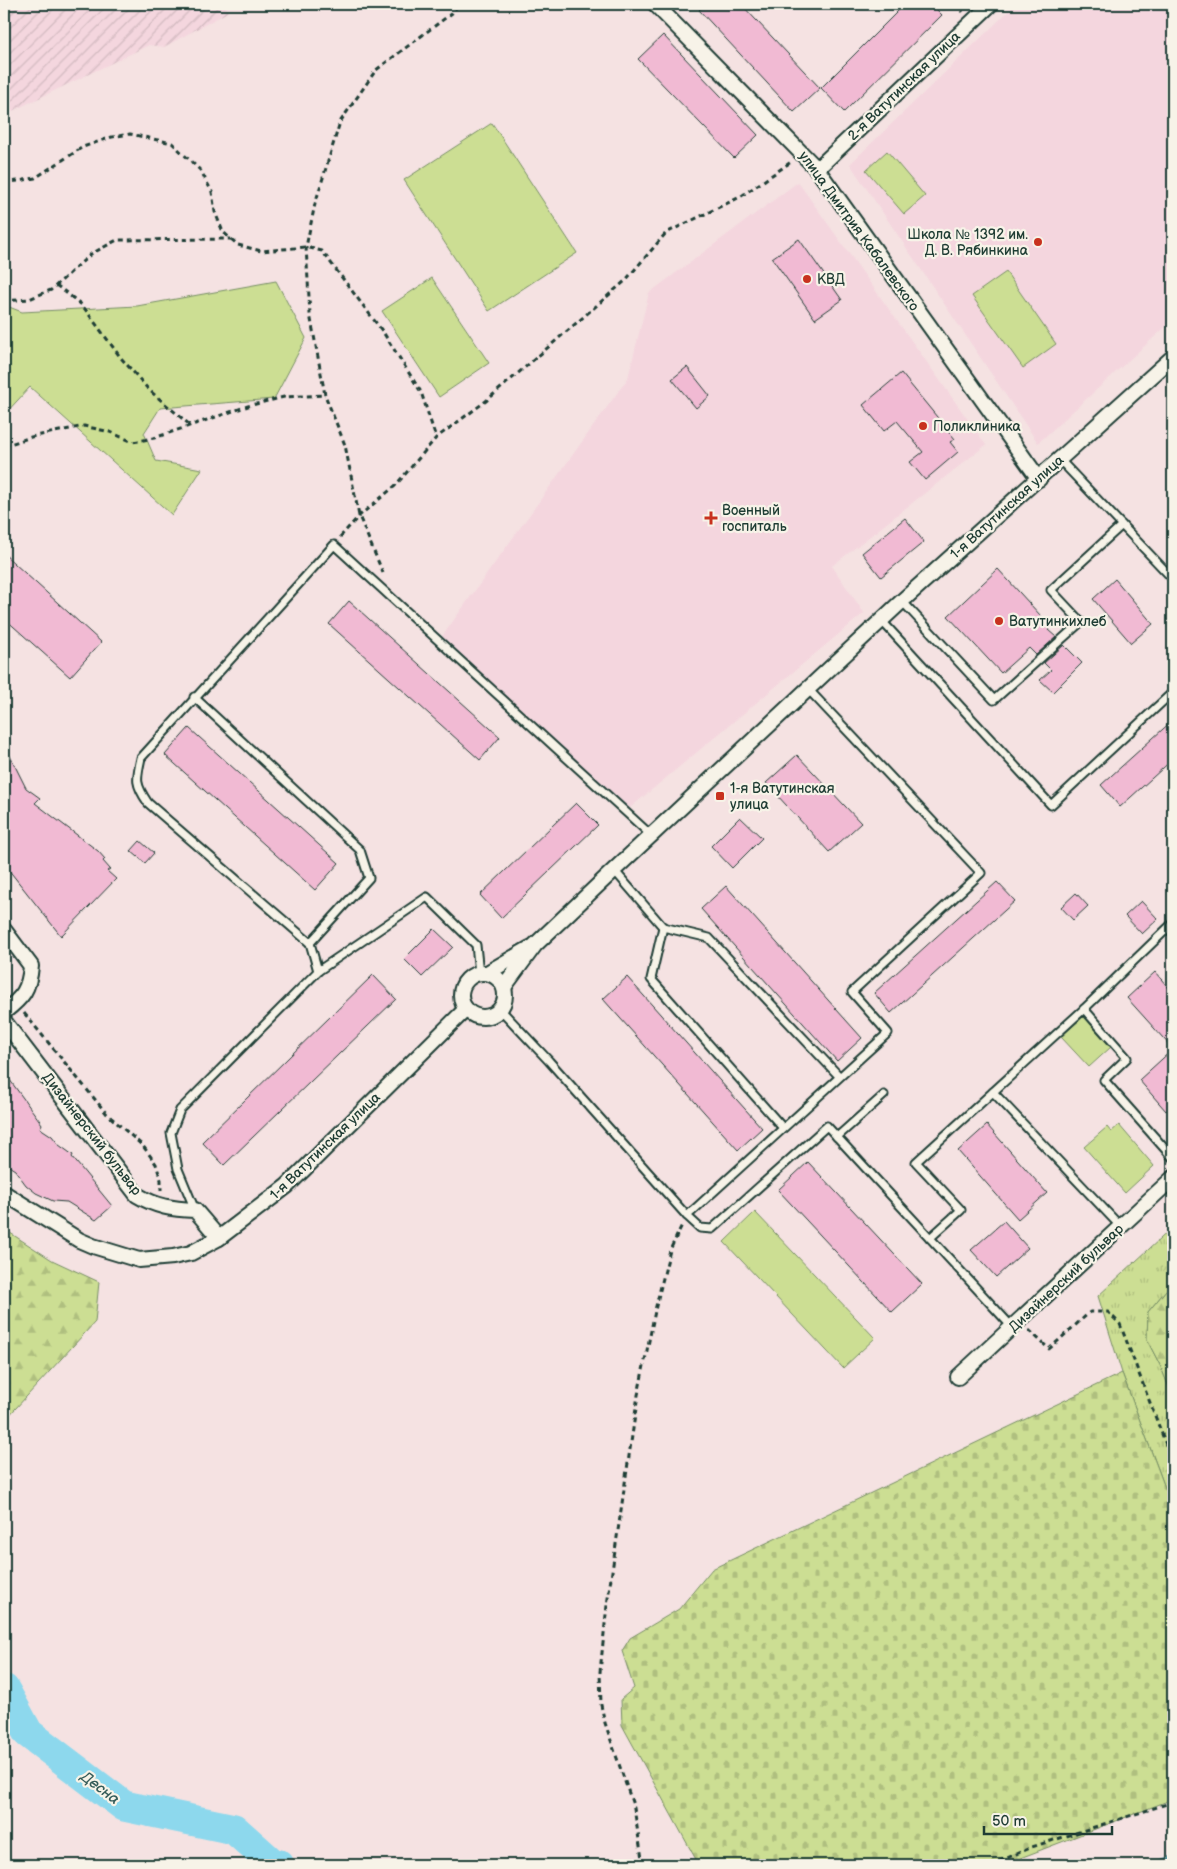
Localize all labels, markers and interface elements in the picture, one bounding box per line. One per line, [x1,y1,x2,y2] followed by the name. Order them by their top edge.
[844,27,964,144] street label: 2-я Ватутинская улица
[795,148,923,314] street label: улица Дмитрия Кабалевского
[907,226,1029,259] place label: Школа № 1392 им. Д. В. Рябинкина
[1032,236,1044,248] marker: Школа № 1392 им. Д. В. Рябинкина
[817,271,845,288] place label: КВД
[801,273,813,285] marker: КВД
[933,418,1022,435] place label: Поликлиника
[917,420,929,432] marker: Поликлиника
[947,451,1068,563] street label: 1-я Ватутинская улица
[722,502,787,535] place label: Военный госпиталь
[704,511,718,525] marker: Военный госпиталь
[1009,613,1107,630] place label: Ватутинкихлеб
[993,615,1005,627] marker: Ватутинкихлеб
[730,780,835,813] place label: 1-я Ватутинская улица
[714,790,726,802] marker: 1-я Ватутинская улица
[39,1069,145,1199] street label: Дизайнерский бульвар
[266,1088,384,1203] street label: 1-я Ватутинская улица
[1005,1220,1127,1336] street label: Дизайнерский бульвар
[76,1767,123,1809] water label: Десна
[984,1804,1112,1836] scale bar
[992,1812,1026,1831] text: 50 m

